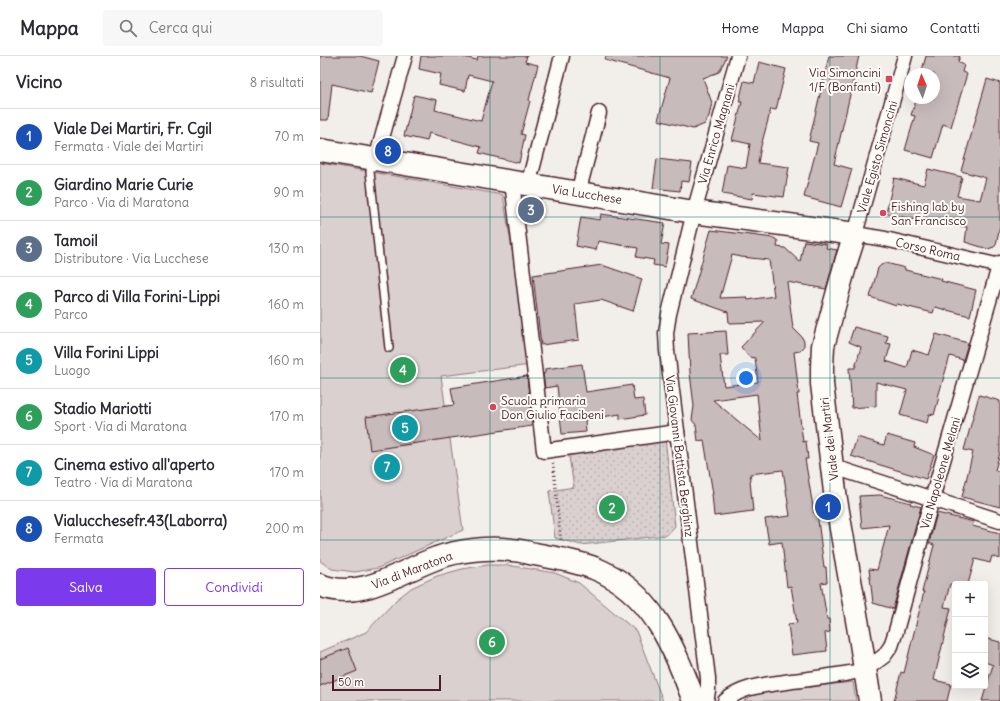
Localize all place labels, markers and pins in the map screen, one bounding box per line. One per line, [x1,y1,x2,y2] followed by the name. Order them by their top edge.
[809,65,881,94] place label: Via Simoncini 1/F (Bonfanti)
[884,74,894,84] marker: Via Simoncini 1/F (Bonfanti)
[375,136,401,166] pin: 8
[518,195,544,225] pin: 3
[891,199,966,228] place label: Fishing lab by San Francisco
[878,208,888,218] marker: Fishing lab by San Francisco
[390,355,416,385] pin: 4
[501,393,604,422] place label: Scuola primaria Don Giulio Facibeni
[488,402,498,412] marker: Scuola primaria Don Giulio Facibeni
[392,413,418,443] pin: 5
[374,452,400,482] pin: 7
[815,492,841,522] pin: 1
[599,493,625,523] pin: 2
[479,627,505,657] pin: 6

